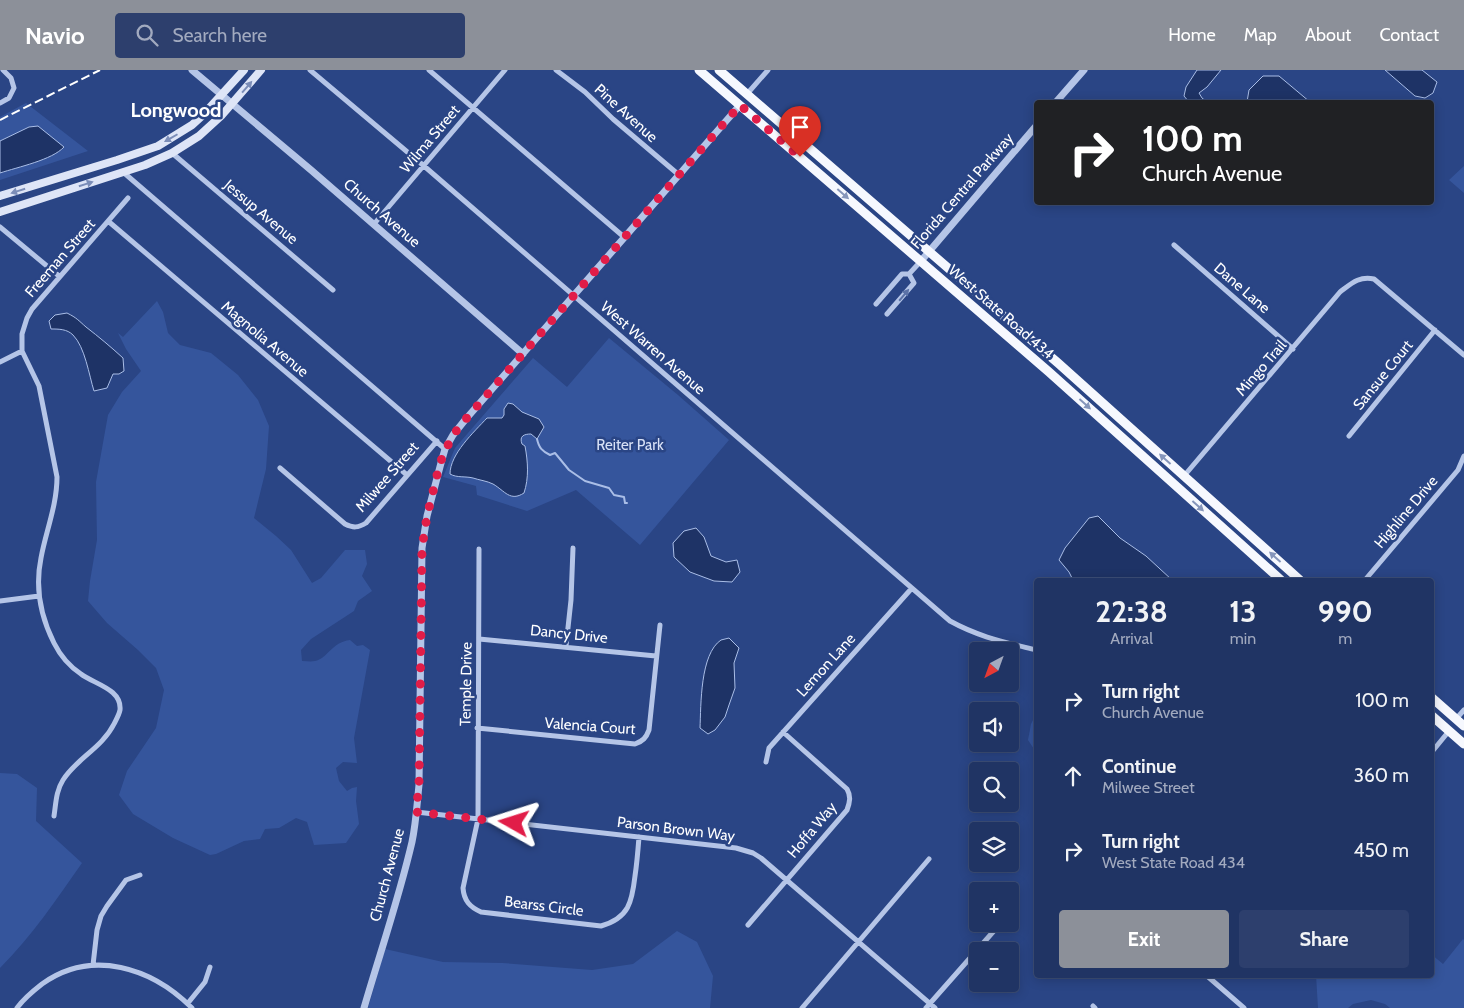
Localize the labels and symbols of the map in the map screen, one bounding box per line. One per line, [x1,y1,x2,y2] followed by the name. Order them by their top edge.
[591,80,661,146] street label: Pine Avenue
[241,81,252,94] one-way arrow
[131,98,221,122] district label: Longwood
[396,101,464,177] street label: Wilma Street
[779,106,821,157] pin
[907,129,1017,253] street label: Florida Central Parkway
[165,133,178,142] one-way arrow
[220,175,302,248] street label: Jessup Avenue
[340,175,424,251] street label: Church Avenue
[78,180,93,188] one-way arrow
[11,187,26,195] one-way arrow
[836,188,848,200] one-way arrow
[21,215,99,301] street label: Freeman Street
[1210,259,1274,317] street label: Dane Lane
[945,261,1058,363] street label: West State Road 434
[898,289,910,301] one-way arrow
[218,297,312,381] street label: Magnolia Avenue
[597,298,709,399] street label: West Warren Avenue
[1232,336,1290,400] street label: Mingo Trail
[1349,337,1417,413] street label: Sansue Court
[1079,398,1091,410] one-way arrow
[596,436,664,454] park label: Reiter Park
[352,438,422,516] street label: Milwee Street
[1160,453,1172,465] one-way arrow
[1370,472,1442,552] street label: Highline Drive
[1192,500,1204,512] one-way arrow
[1269,551,1281,563] one-way arrow
[529,621,609,647] street label: Dancy Drive
[793,629,859,700] street label: Lemon Lane
[456,641,476,726] street label: Temple Drive
[969,642,1019,692] north arrow
[544,714,636,738] street label: Valencia Court
[487,796,539,848] position arrow
[784,798,841,861] street label: Hoffa Way
[616,813,736,845] street label: Parson Brown Way
[366,826,408,924] street label: Church Avenue
[503,892,585,920] street label: Bearss Circle

